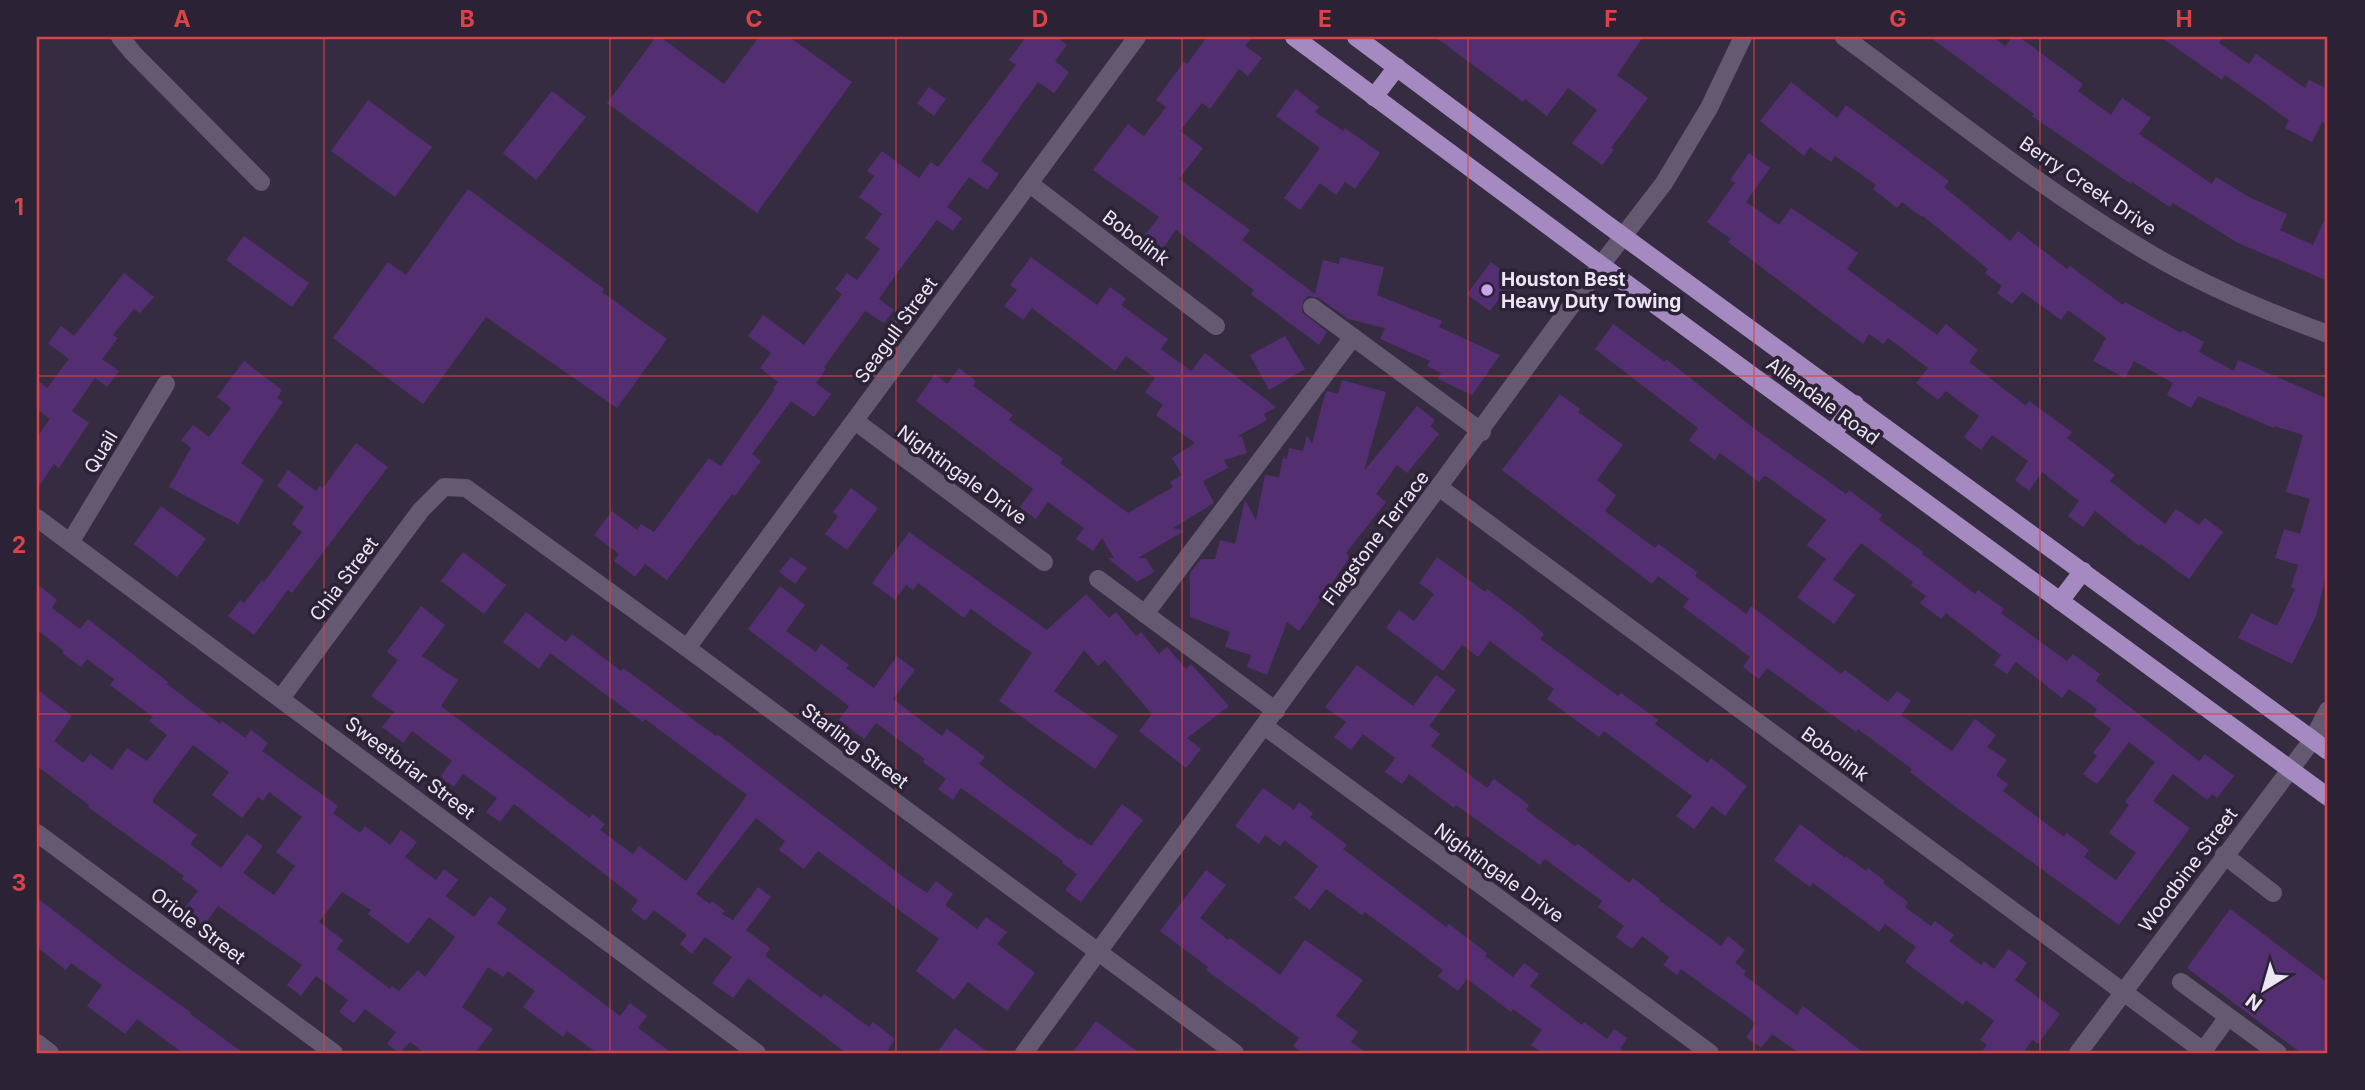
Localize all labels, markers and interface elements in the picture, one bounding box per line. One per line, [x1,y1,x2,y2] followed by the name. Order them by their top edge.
[173,5,191,33] text: A
[459,5,475,33] text: B
[745,5,763,33] text: C
[1032,5,1048,33] text: D
[1318,5,1332,33] text: E
[1604,5,1618,33] text: F
[1889,5,1907,33] text: G
[2175,5,2193,33] text: H
[2015,132,2161,240] street label: Berry Creek Drive
[14,193,24,221] text: 1
[1098,205,1174,271] street label: Bobolink
[1501,268,1681,313] place label: Houston Best Heavy Duty Towing
[850,273,942,387] street label: Seagull Street
[1479,282,1495,298] marker: Houston Best Heavy Duty Towing
[1762,352,1884,450] street label: Allendale Road
[893,420,1031,530] street label: Nightingale Drive
[79,427,123,477] street label: Quail
[1318,466,1434,610] street label: Flagstone Terrace
[12,531,26,559] text: 2
[305,532,383,626] street label: Chia Street
[797,698,913,794] street label: Starling Street
[341,712,479,824] street label: Sweetbriar Street
[1797,722,1874,786] street label: Bobolink
[2134,803,2242,937] street label: Woodbine Street
[1430,818,1568,928] street label: Nightingale Drive
[12,869,26,897] text: 3
[146,883,250,969] street label: Oriole Street
[2228,954,2298,1024] north arrow
[2241,989,2267,1016] text: N

